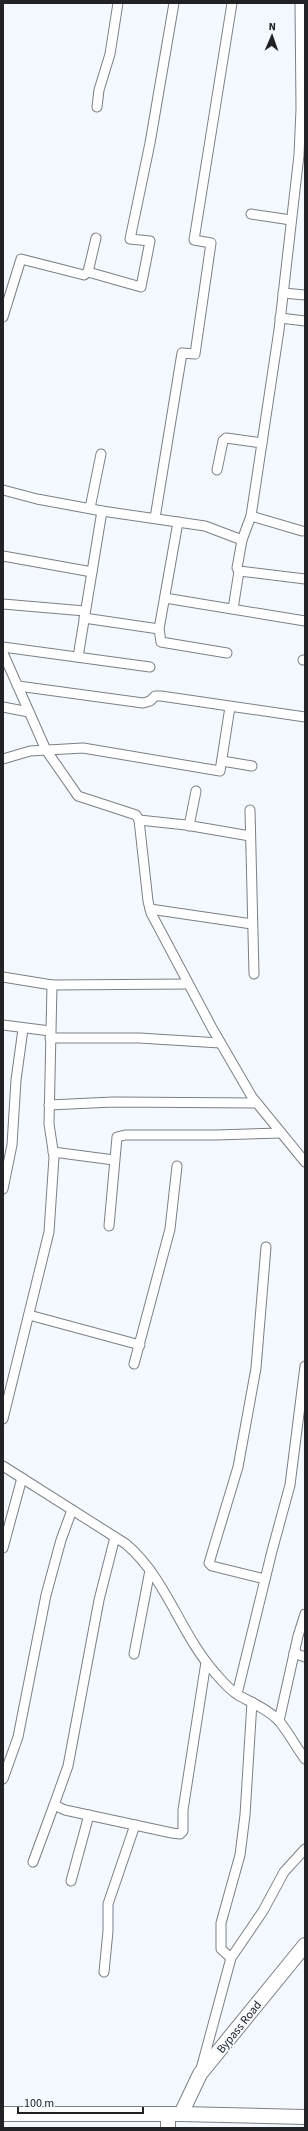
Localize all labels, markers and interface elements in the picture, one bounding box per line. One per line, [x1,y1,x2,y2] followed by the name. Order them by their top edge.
[252,16,292,56] north arrow
[268,19,276,34] text: N
[213,1997,266,2057] street label: Bypass Road
[18,2089,143,2115] scale bar
[24,2095,54,2112] text: 100 m

